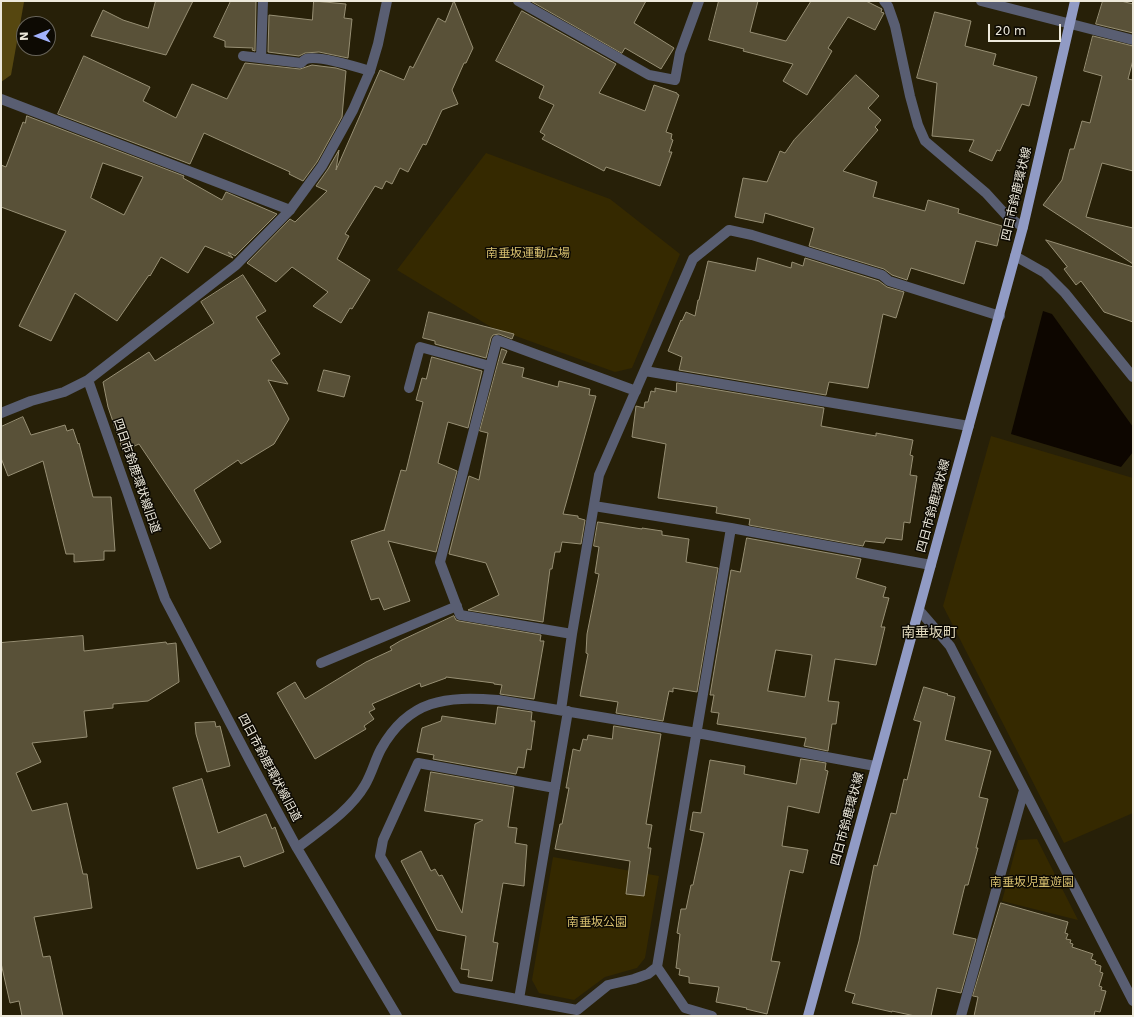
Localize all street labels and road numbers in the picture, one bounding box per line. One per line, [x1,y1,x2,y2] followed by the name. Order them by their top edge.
[999,146,1035,242] street label: 四日市鈴鹿環状線
[110,417,162,535] street label: 四日市鈴鹿環状線旧道
[915,458,953,554] street label: 四日市鈴鹿環状線
[234,712,304,824] street label: 四日市鈴鹿環状線旧道
[829,771,867,867] street label: 四日市鈴鹿環状線

